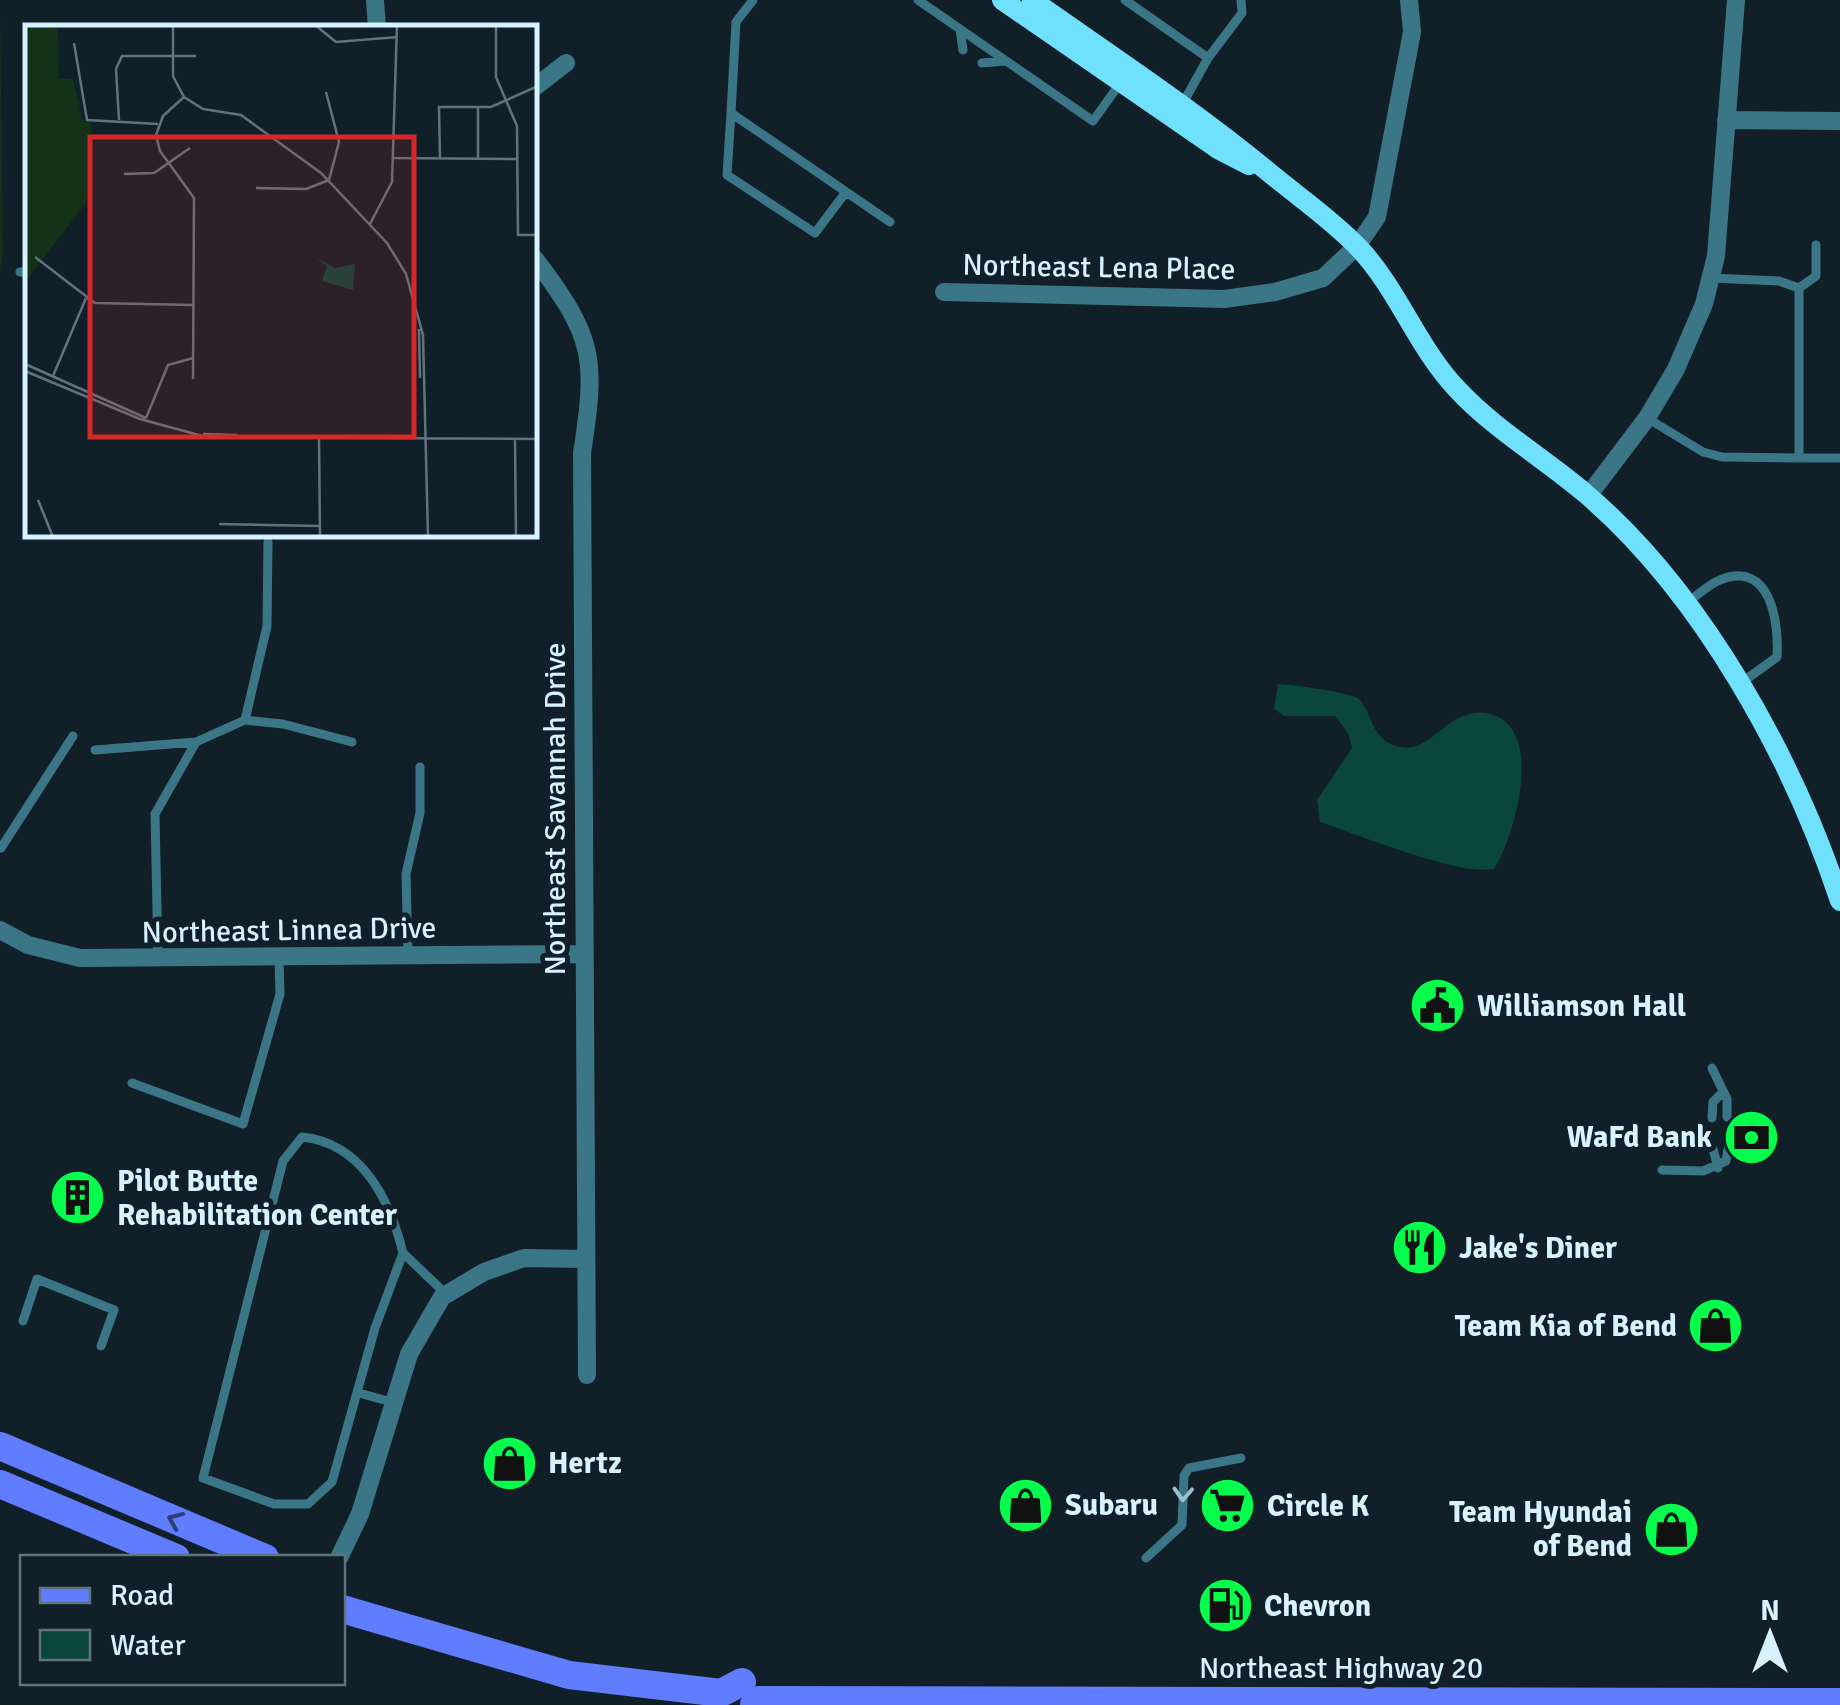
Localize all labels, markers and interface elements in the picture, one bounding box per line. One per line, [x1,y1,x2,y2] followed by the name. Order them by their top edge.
[25,25,538,538] inset map
[962,247,1236,288] street label: Northeast Lena Place
[537,642,574,976] street label: Northeast Savannah Drive
[141,909,437,952] street label: Northeast Linnea Drive
[1408,976,1468,1036] public building icon: Williamson Hall
[1477,988,1686,1025] place label: Williamson Hall
[1721,1107,1781,1167] bank icon: WaFd Bank
[1567,1119,1712,1156] place label: WaFd Bank
[117,1163,397,1234] place label: Pilot Butte Rehabilitation Center
[48,1168,108,1228] building icon: Pilot Butte Rehabilitation Center
[1390,1218,1450,1278] restaurant icon: Jake's Diner
[1459,1230,1617,1267] place label: Jake's Diner
[1686,1296,1746,1356] shop icon: Team Kia of Bend
[1455,1308,1677,1345] place label: Team Kia of Bend
[479,1433,539,1493] shop icon: Hertz
[548,1445,622,1482] place label: Hertz
[996,1475,1056,1535] shop icon: Subaru
[1198,1476,1258,1536] supermarket icon: Circle K
[1065,1487,1158,1524] place label: Subaru
[1173,1487,1194,1503] one-way arrow
[1267,1488,1370,1525] place label: Circle K
[1449,1494,1632,1565] place label: Team Hyundai of Bend
[1641,1499,1701,1559] shop icon: Team Hyundai of Bend
[167,1512,185,1532] one-way arrow
[20,1555,345,1685] legend
[1195,1576,1255,1636] fuel station icon: Chevron
[110,1577,174,1614] text: Road
[1720,1585,1820,1685] north arrow
[1264,1588,1371,1625] place label: Chevron
[1760,1594,1780,1628] text: N
[110,1627,186,1664] text: Water
[1199,1650,1483,1687] street label: Northeast Highway 20

